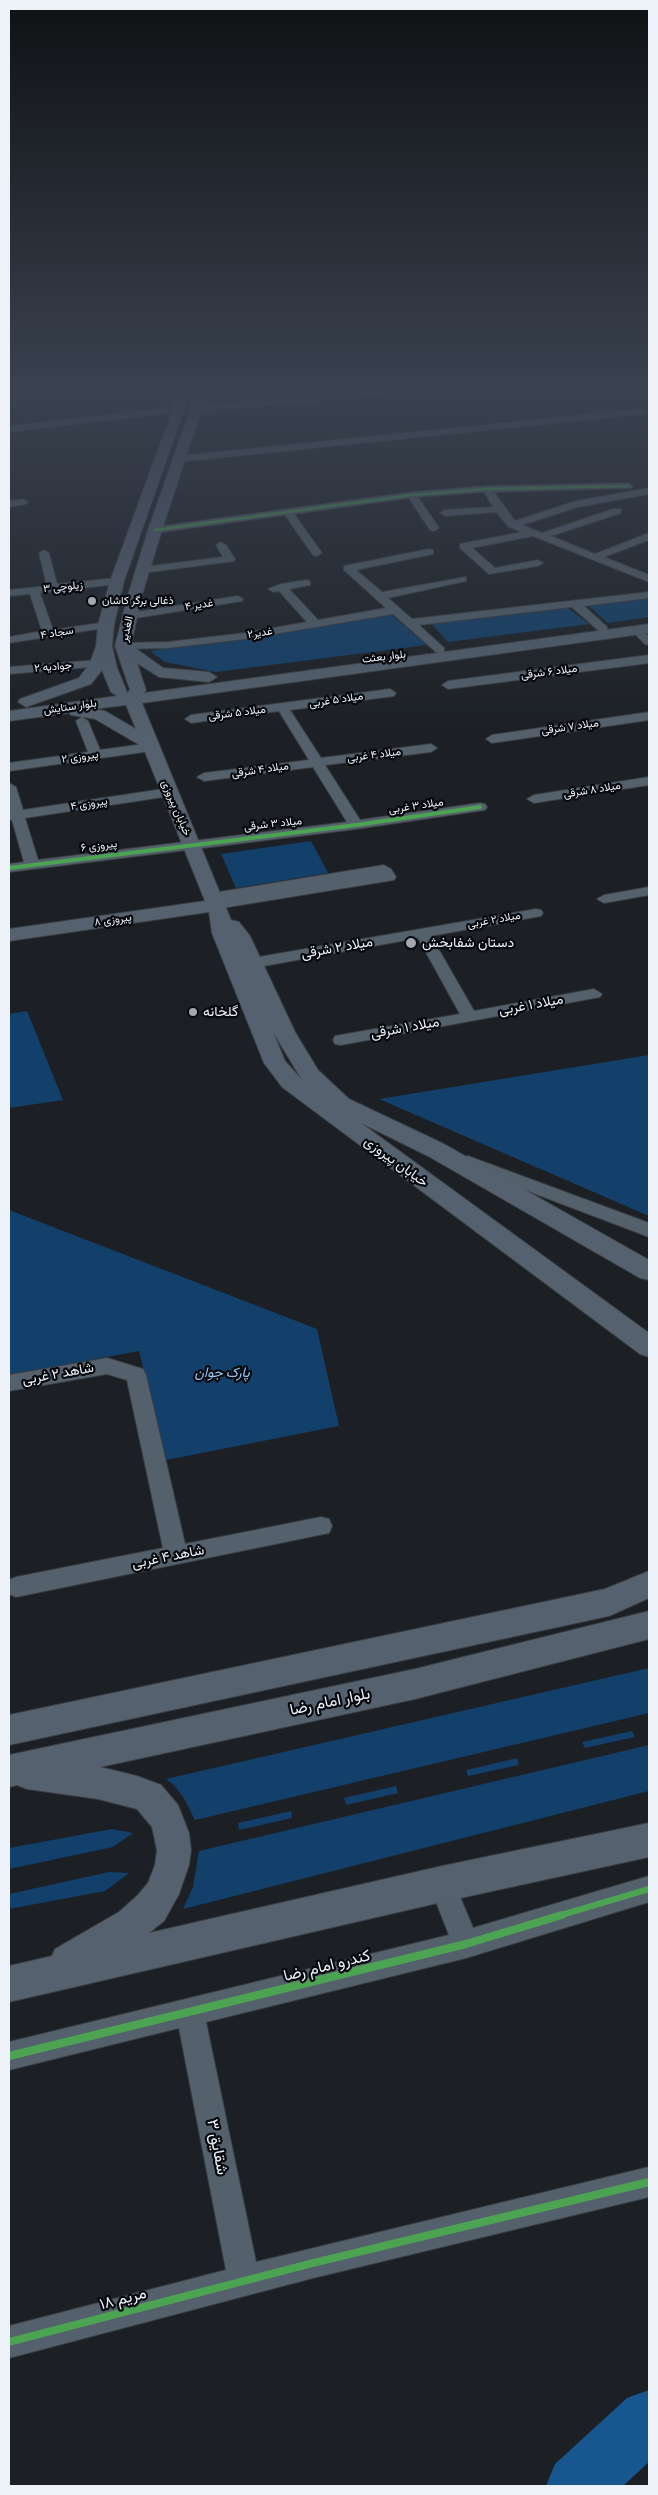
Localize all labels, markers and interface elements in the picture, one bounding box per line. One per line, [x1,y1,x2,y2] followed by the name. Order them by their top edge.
[42,578,84,596] street label: زیلوچی ۳
[102,594,174,608] place label: ذغالی برگر کاشان
[86,595,98,607] marker: ذغالی برگر کاشان
[184,596,214,614] street label: غدیر ۴
[118,615,136,643] street label: الغدیر
[40,624,74,642] street label: سجاد ۴
[246,624,274,642] street label: غدیر۲
[361,648,407,666] street label: بلوار بعثت
[34,659,72,675] street label: جوادیه ۲
[520,662,578,682] street label: میلاد ۶ شرقی
[308,690,364,710] street label: میلاد ۵ غربی
[43,697,97,717] street label: بلوار ستایش
[208,703,266,723] street label: میلاد ۵ شرقی
[540,716,600,738] street label: میلاد ۷ شرقی
[346,745,402,765] street label: میلاد ۴ غربی
[61,748,99,766] street label: پیروزی ۲
[231,759,289,781] street label: میلاد ۴ شرقی
[158,778,194,838] street label: خیابان پیروزی
[562,779,622,801] street label: میلاد ۸ شرقی
[69,795,109,813] street label: پیروزی ۴
[388,796,444,816] street label: میلاد ۳ غربی
[243,814,303,834] street label: میلاد ۳ شرقی
[80,837,118,855] street label: پیروزی ۶
[466,909,522,931] street label: میلاد ۲ غربی
[93,911,133,929] street label: پیروزی ۸
[300,933,374,963] street label: میلاد ۲ شرقی
[422,935,514,951] place label: دستان شفابخش
[404,936,418,950] marker: دستان شفابخش
[497,991,565,1019] street label: میلاد ۱ غربی
[203,1004,238,1020] place label: گلخانه
[187,1006,199,1018] marker: گلخانه
[369,1014,441,1042] street label: میلاد ۱ شرقی
[361,1133,431,1191] street label: خیابان پیروزی
[21,1359,95,1389] street label: شاهد ۲ غربی
[194,1365,250,1381] park label: پارک جوان
[130,1542,206,1572] street label: شاهد ۴ غربی
[288,1684,372,1720] street label: بلوار امام رضا
[282,1946,372,1986] street label: کندرو امام رضا
[202,2117,232,2177] street label: شقایق ۳
[97,2284,149,2314] street label: مریم ۱۸

